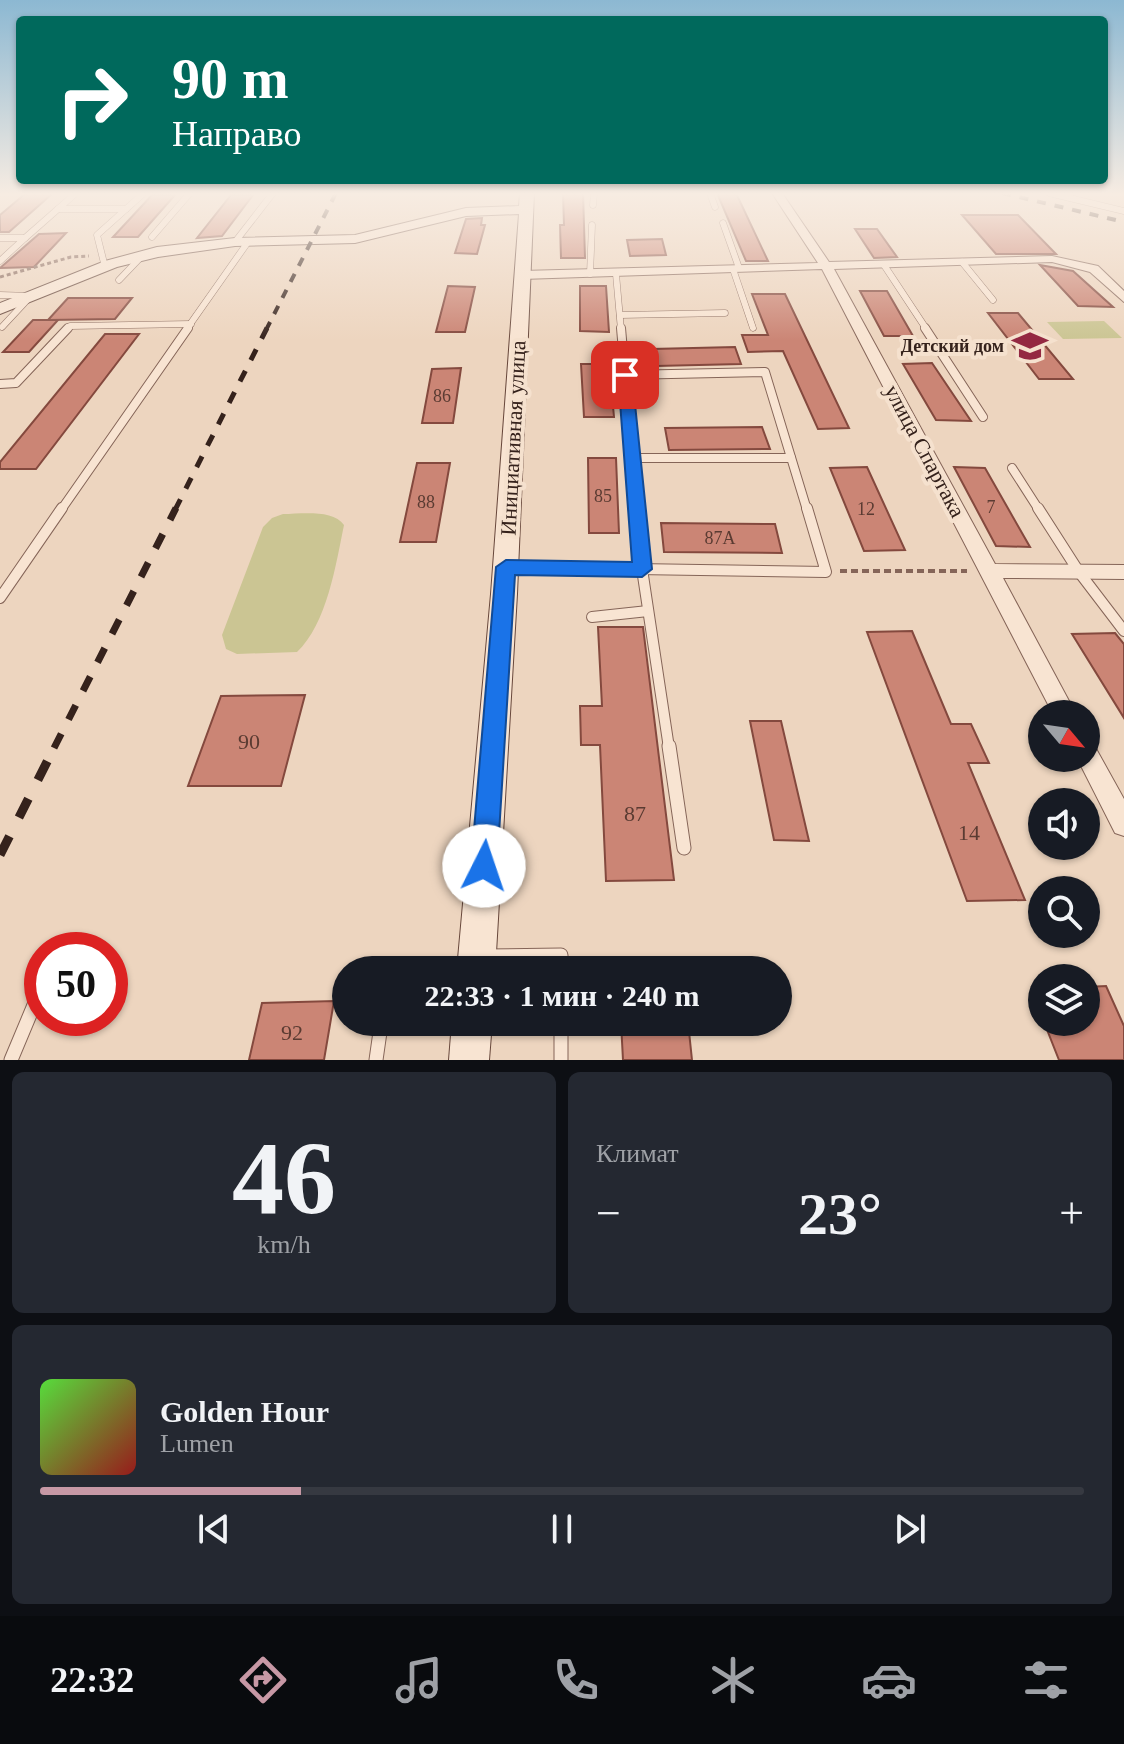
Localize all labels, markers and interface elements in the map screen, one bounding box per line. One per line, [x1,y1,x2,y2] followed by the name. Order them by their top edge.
[40,48,144,152] icon: right
[172,48,289,110] text: 90 m
[172,114,302,154] text: Направо
[1011,327,1049,365] school or university icon: Детский дом
[901,336,1004,356] place label: Детский дом
[495,340,531,536] street label: Инициативная улица
[591,341,659,409] pin
[603,353,647,397] icon: arrive
[880,380,971,522] street label: улица Спартака
[433,386,451,406] house number: 86
[594,486,612,506] house number: 85
[417,492,435,512] house number: 88
[987,497,996,517] house number: 7
[857,499,875,519] house number: 12
[705,528,736,548] house number: 87А
[1028,700,1100,772] north arrow
[1028,700,1100,1036] map controls
[238,729,260,754] house number: 90
[1028,788,1100,860] button: sound
[624,801,646,826] house number: 87
[958,820,980,845] house number: 14
[442,824,526,908] position arrow
[1028,876,1100,948] button: search
[24,932,128,1036] speed limit sign: 50
[1028,964,1100,1036] button: layers
[425,979,700,1012] text: 22:33 · 1 мин · 240 m
[281,1020,303,1045] house number: 92
[232,1120,336,1235] text: 46
[596,1139,679,1168] text: Климат
[798,1181,882,1247] text: 23°
[596,1189,621,1238] text: −
[1059,1189,1084,1238] text: +
[257,1230,311,1259] text: km/h
[160,1395,329,1428] text: Golden Hour
[160,1429,234,1458] text: Lumen
[192,1507,236,1551] icon: previous
[540,1507,584,1551] icon: pause
[888,1507,932,1551] icon: next
[235,1652,291,1708] icon: directions
[391,1652,447,1708] icon: music
[548,1652,604,1708] icon: phone
[705,1652,761,1708] icon: climate
[861,1652,917,1708] icon: car
[1018,1652,1074,1708] icon: filters
[50,1660,134,1700] text: 22:32

